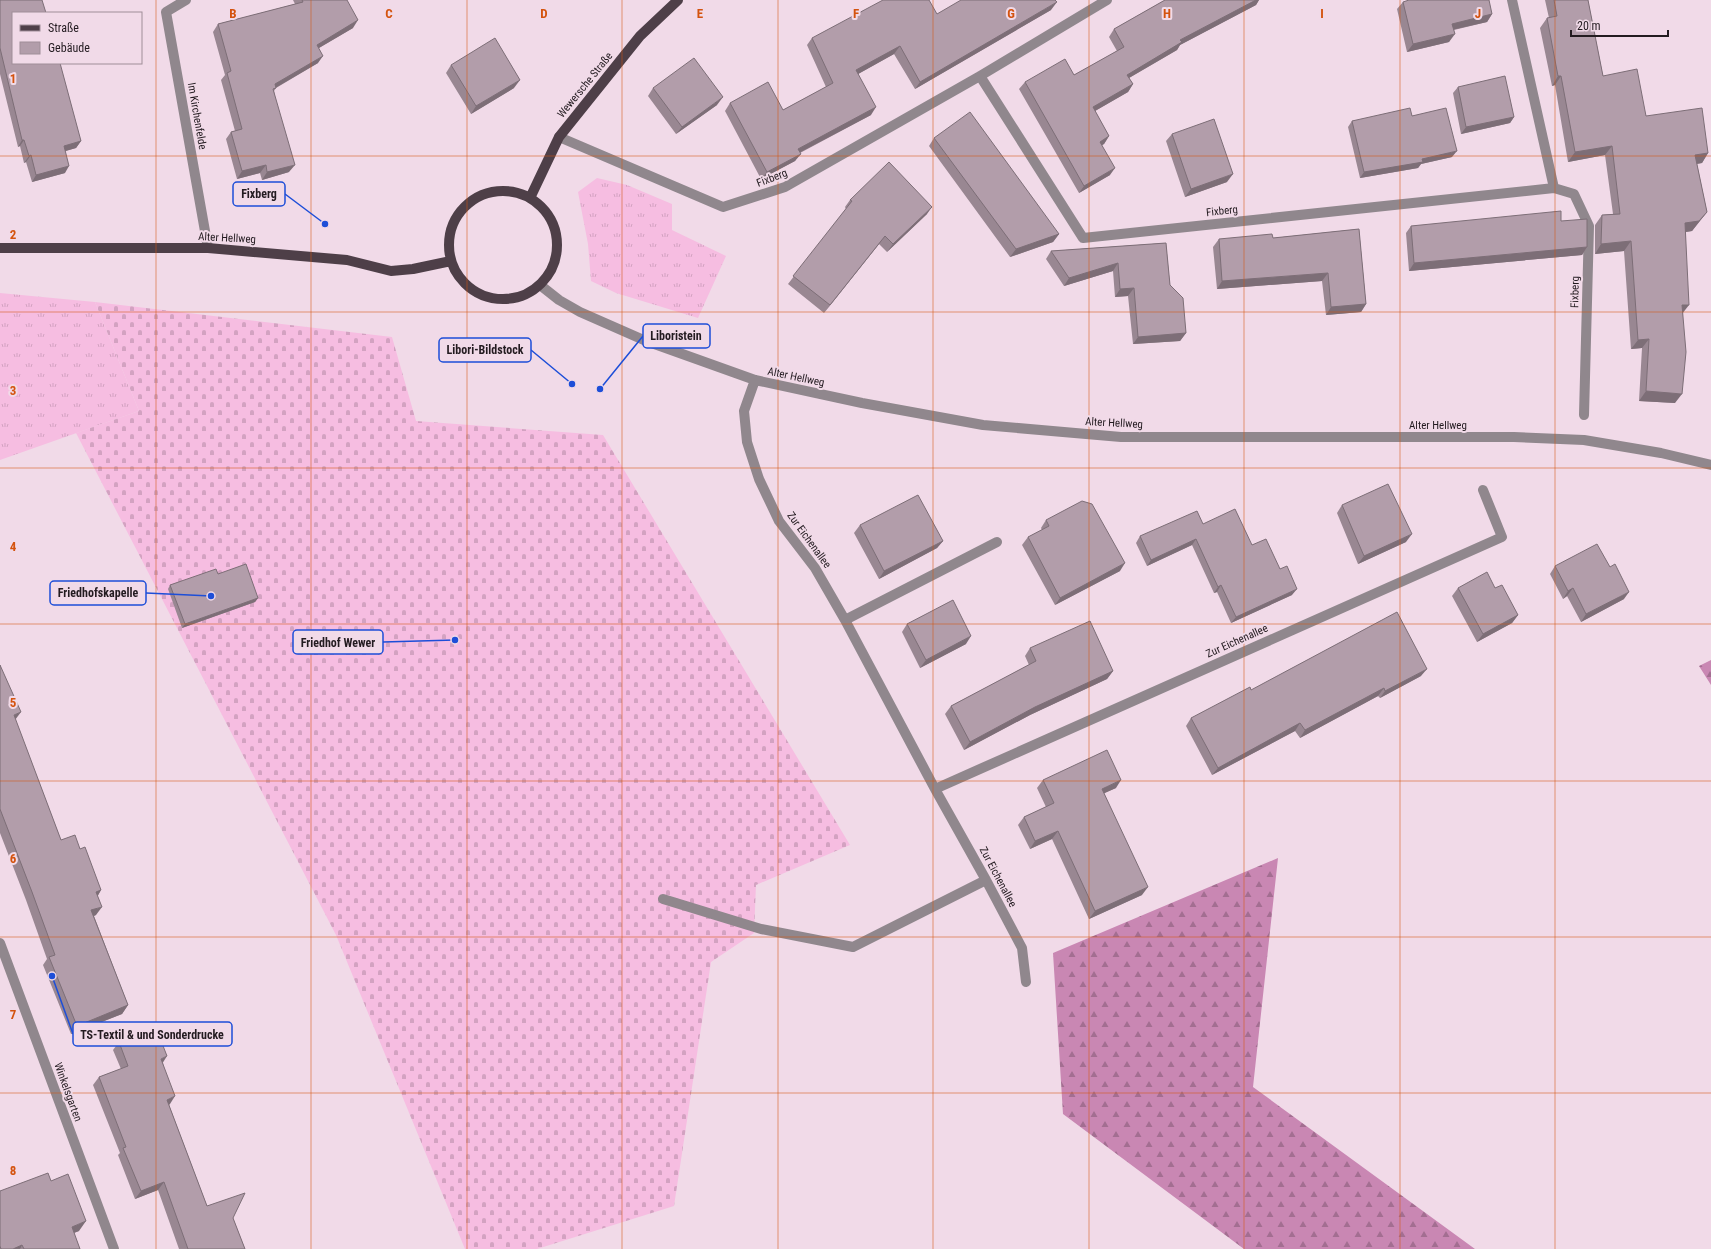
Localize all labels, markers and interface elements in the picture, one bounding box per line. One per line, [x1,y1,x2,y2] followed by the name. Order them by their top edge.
[229,6,237,21] text: B
[385,6,393,21] text: C
[540,6,548,21] text: D
[697,6,704,21] text: E
[853,6,859,21] text: F
[1007,6,1015,21] text: G
[1163,6,1171,21] text: H
[1320,6,1324,21] text: I
[1475,6,1481,21] text: J
[12,12,142,64] legend
[1571,12,1668,38] scale bar
[1577,19,1601,33] text: 20 m
[48,21,79,35] text: Straße
[48,41,90,55] text: Gebäude
[555,50,615,120] street label: Wewersche Straße
[10,71,16,86] text: 1
[185,81,209,151] street label: Im Kirchenfelde
[755,166,789,190] street label: Fixberg
[233,182,285,206] callout: Fixberg
[241,187,277,201] text: Fixberg
[1205,203,1239,219] street label: Fixberg
[10,227,17,242] text: 2
[198,230,256,246] street label: Alter Hellweg
[1568,276,1582,308] street label: Fixberg
[643,324,710,348] callout: Liboristein
[650,329,702,343] text: Liboristein
[439,338,531,362] callout: Libori-Bildstock
[447,343,524,357] text: Libori-Bildstock
[766,365,826,389] street label: Alter Hellweg
[10,383,16,398] text: 3
[1085,415,1143,431] street label: Alter Hellweg
[1409,419,1467,432] street label: Alter Hellweg
[784,509,834,571] street label: Zur Eichenallee
[10,539,17,554] text: 4
[50,581,146,605] callout: Friedhofskapelle
[58,586,138,600] text: Friedhofskapelle
[1204,622,1270,660] street label: Zur Eichenallee
[293,630,383,654] callout: Friedhof Wewer
[301,636,375,650] text: Friedhof Wewer
[10,695,17,710] text: 5
[977,845,1019,909] street label: Zur Eichenallee
[10,851,17,866] text: 6
[10,1007,17,1022] text: 7
[73,1022,232,1046] callout: TS-Textil & und Sonderdrucke
[80,1028,224,1042] text: TS-Textil & und Sonderdrucke
[51,1061,85,1123] street label: Winkelsgarten
[10,1163,16,1178] text: 8

